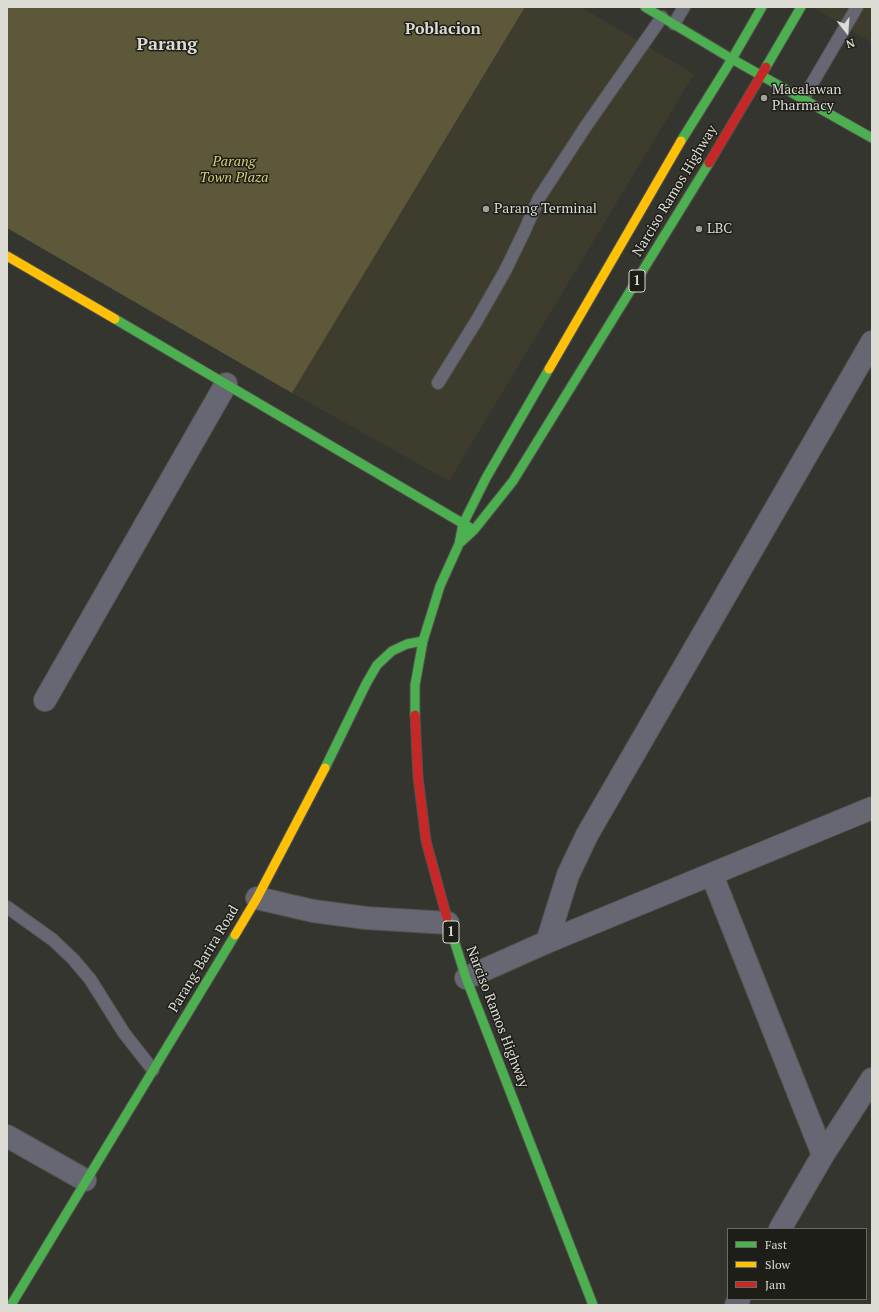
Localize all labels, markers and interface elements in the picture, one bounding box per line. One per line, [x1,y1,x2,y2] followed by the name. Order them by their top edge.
[827,12,867,52] north arrow
[405,19,481,39] district label: Poblacion
[137,34,197,56] district label: Parang
[844,36,857,51] text: N
[772,82,842,114] place label: Macalawan Pharmacy
[759,93,769,103] marker: Macalawan Pharmacy
[629,122,721,260] street label: Narciso Ramos Highway
[199,154,269,186] park label: Parang Town Plaza
[494,201,597,217] place label: Parang Terminal
[481,204,491,214] marker: Parang Terminal
[707,221,732,237] place label: LBC
[694,224,704,234] marker: LBC
[629,270,645,292] road number: 1
[165,902,243,1016] street label: Parang-Barira Road
[443,921,459,943] road number: 1
[462,944,532,1090] street label: Narciso Ramos Highway
[727,1228,867,1300] legend
[765,1237,787,1252] text: Fast
[765,1257,790,1272] text: Slow
[765,1277,786,1292] text: Jam

